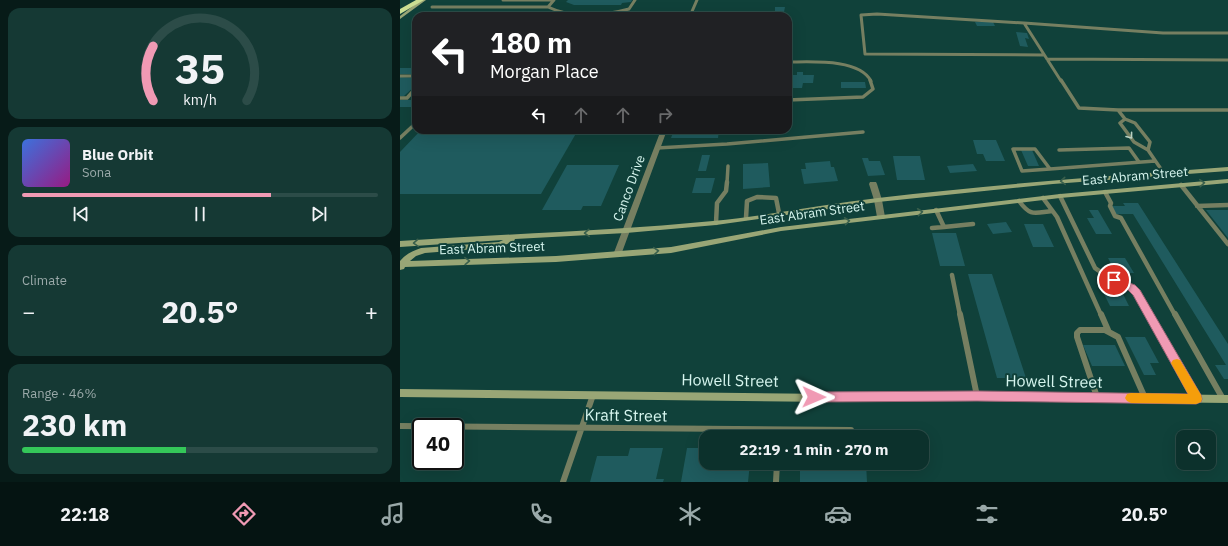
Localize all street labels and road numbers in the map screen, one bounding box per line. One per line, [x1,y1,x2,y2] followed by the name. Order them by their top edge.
[609,152,649,224] street label: Canco Drive
[1081,163,1189,189] street label: East Abram Street
[758,197,866,229] street label: East Abram Street
[439,238,545,258] street label: East Abram Street
[681,369,779,391] street label: Howell Street
[1005,370,1103,392] street label: Howell Street
[584,404,668,426] street label: Kraft Street

